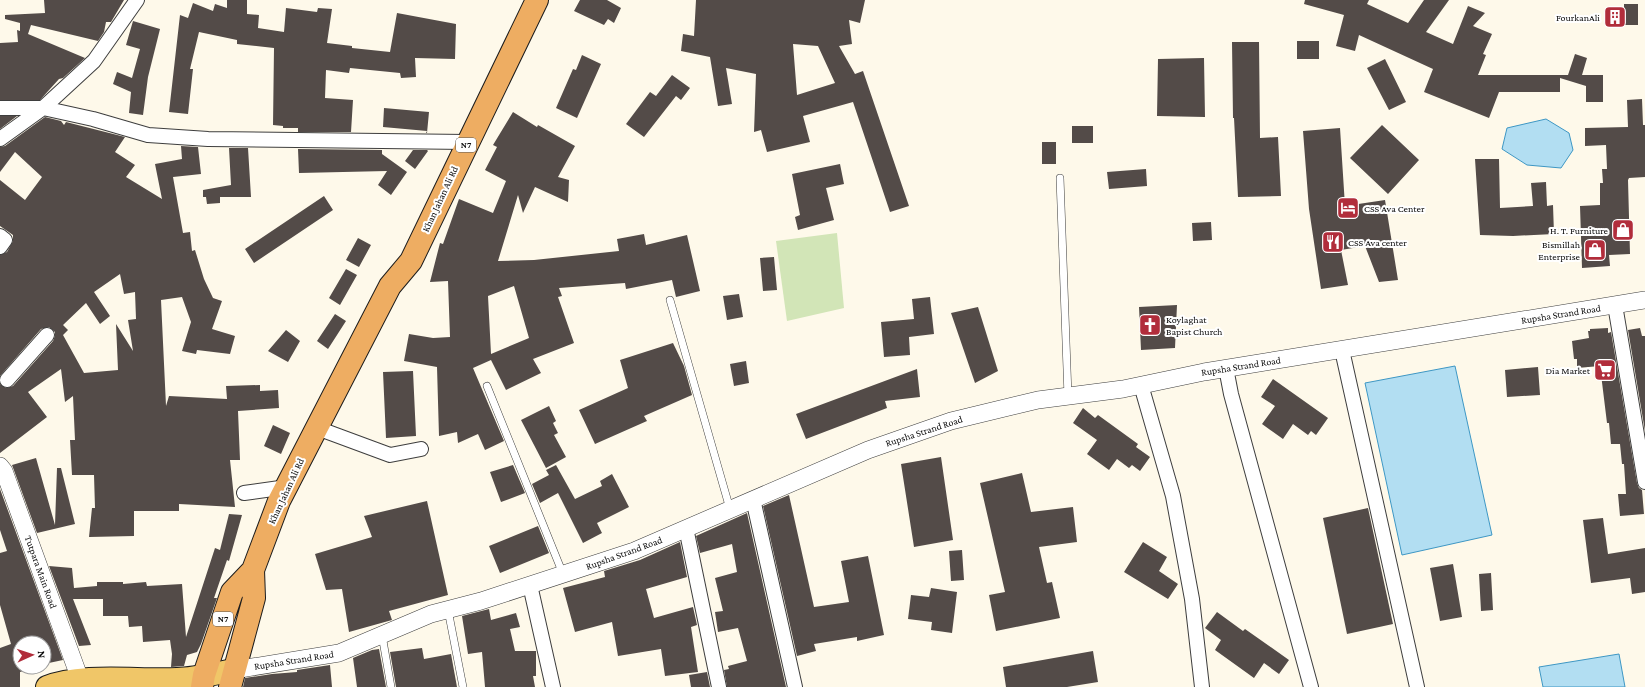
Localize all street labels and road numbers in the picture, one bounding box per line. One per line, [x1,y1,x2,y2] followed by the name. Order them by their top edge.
[456,138,476,152] road number: N7
[420,164,460,234] street label: Khan Jahan Ali Rd
[1520,302,1602,326] street label: Rupsha Strand Road
[1200,354,1282,378] street label: Rupsha Strand Road
[884,413,965,449] street label: Rupsha Strand Road
[266,456,306,526] street label: Khan Jahan Ali Rd
[23,534,60,611] street label: Tutpara Main Road
[584,534,664,572] street label: Rupsha Strand Road
[213,612,233,626] road number: N7
[253,648,335,672] street label: Rupsha Strand Road

